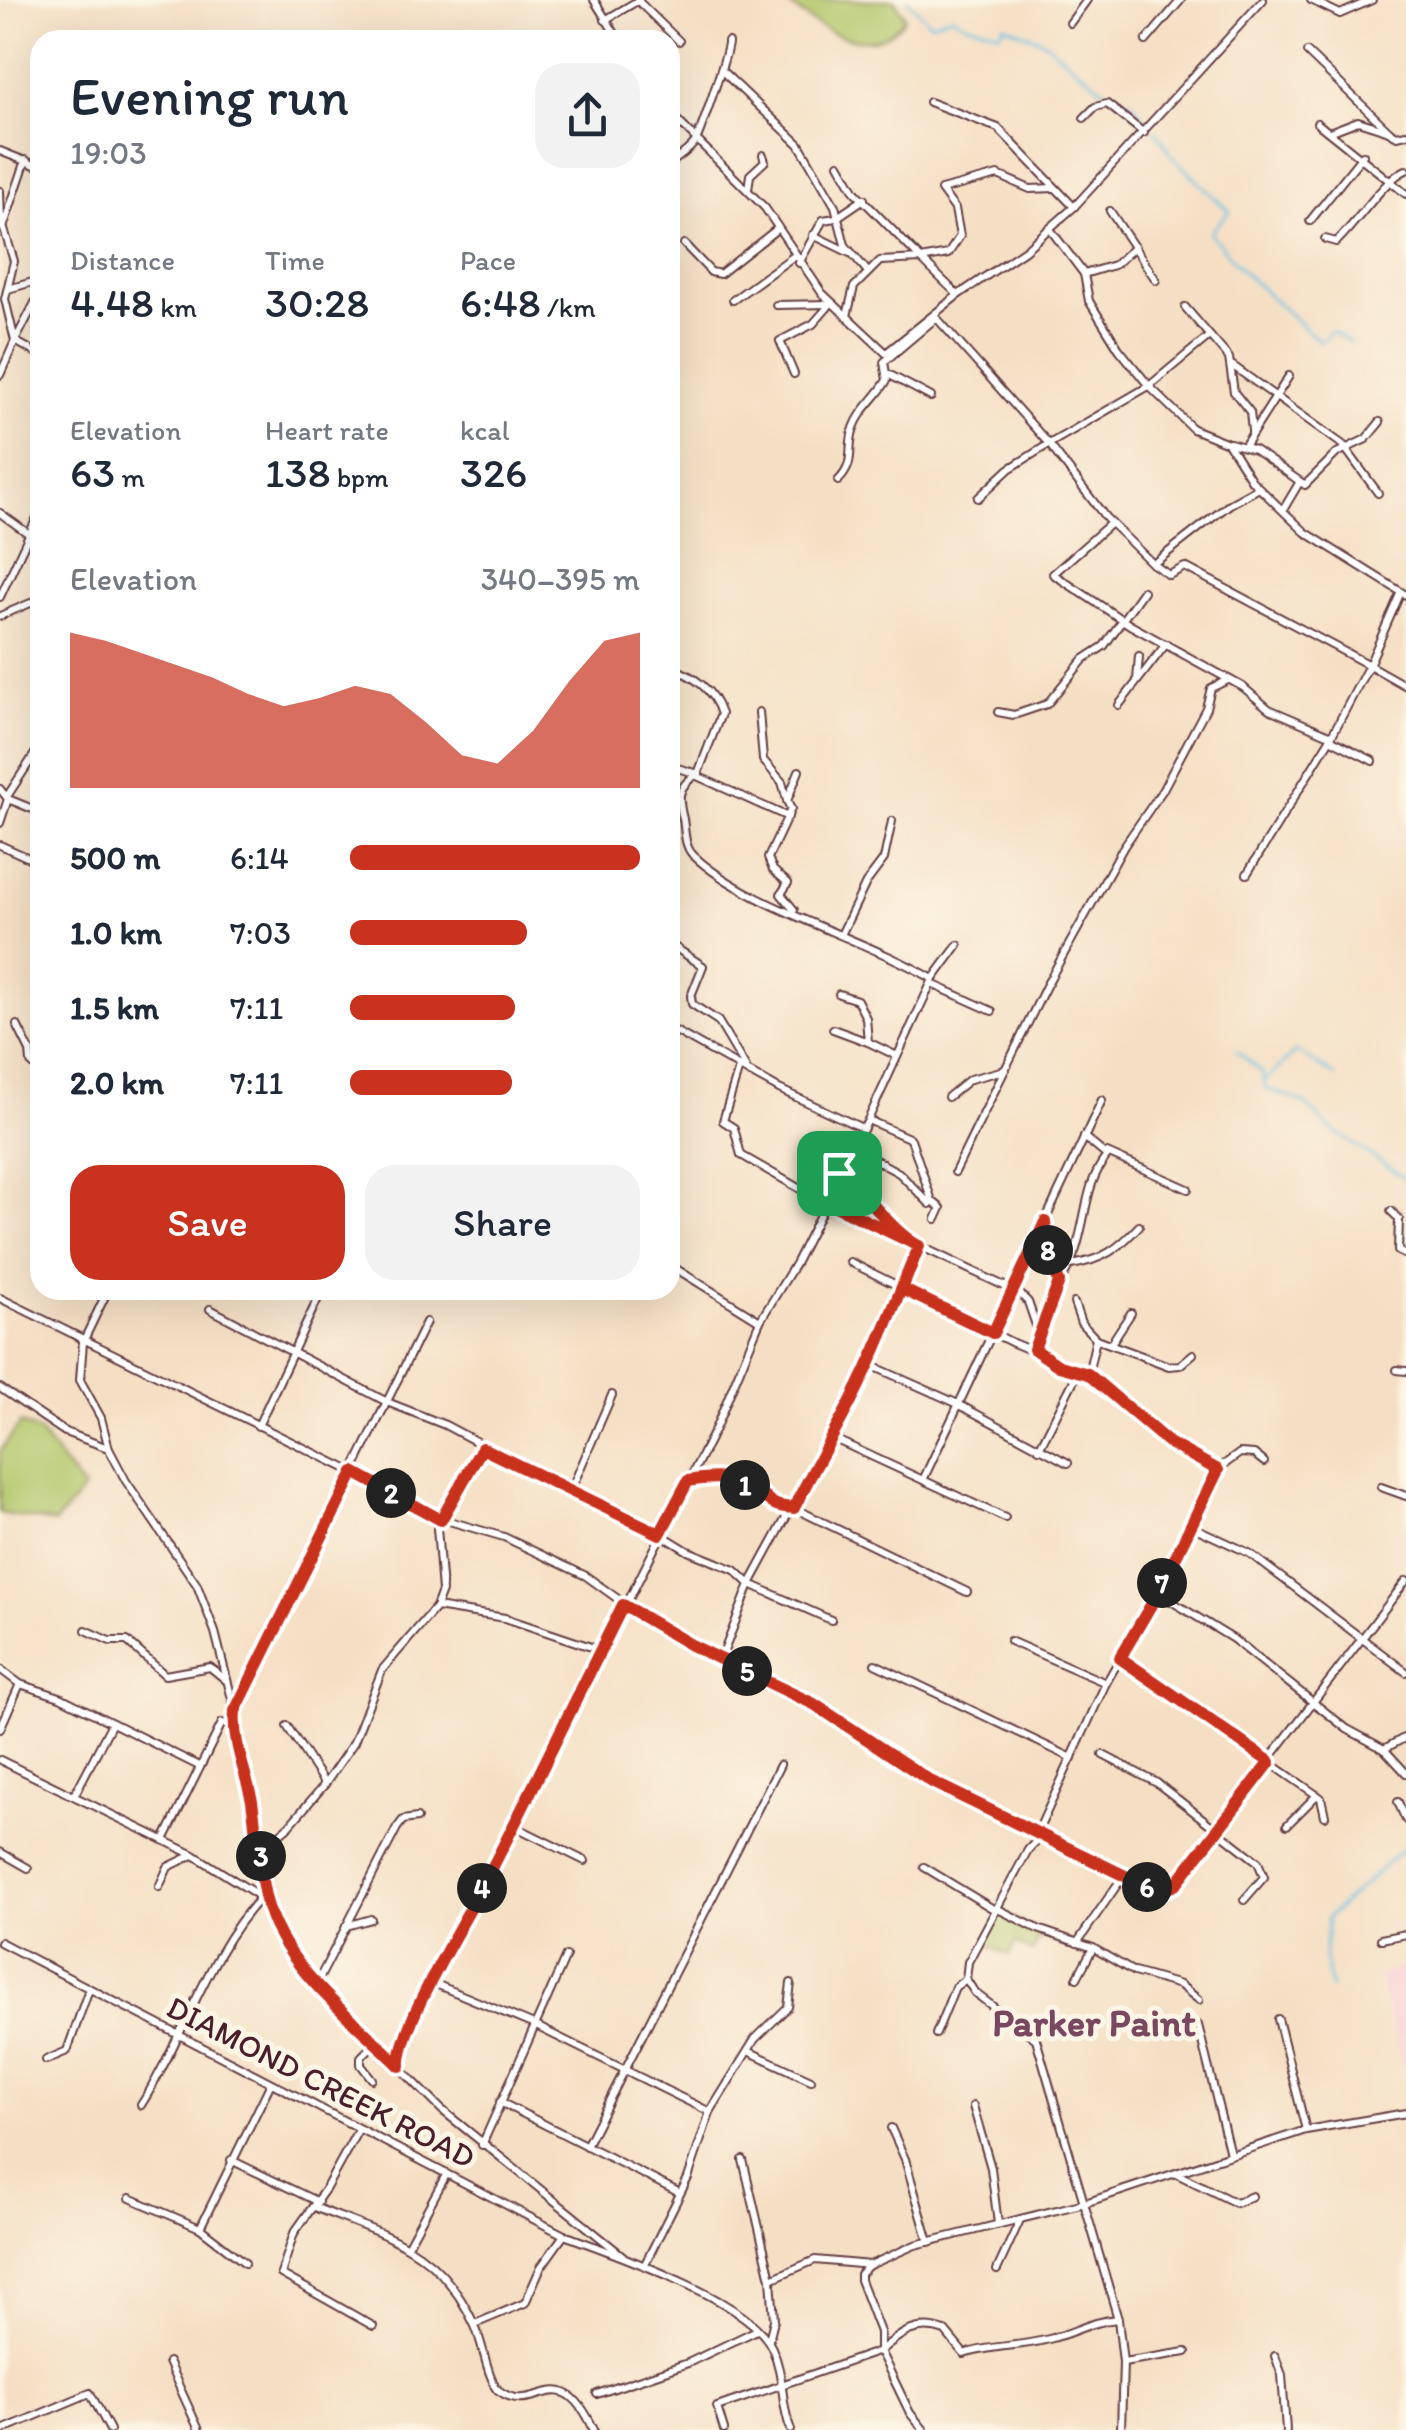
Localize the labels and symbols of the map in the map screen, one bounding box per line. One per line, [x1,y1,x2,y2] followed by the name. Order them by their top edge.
[797,1131,882,1216] pin
[1023,1225,1073,1275] pin: 8
[720,1460,770,1510] pin: 1
[366,1468,416,1518] pin: 2
[1137,1558,1187,1608] pin: 7
[722,1646,772,1696] pin: 5
[236,1831,286,1881] pin: 3
[1122,1862,1172,1912] pin: 6
[457,1863,507,1913] pin: 4
[161,1988,481,2176] street label: DIAMOND CREEK ROAD
[992,2000,1196,2046] district label: Parker Paint

